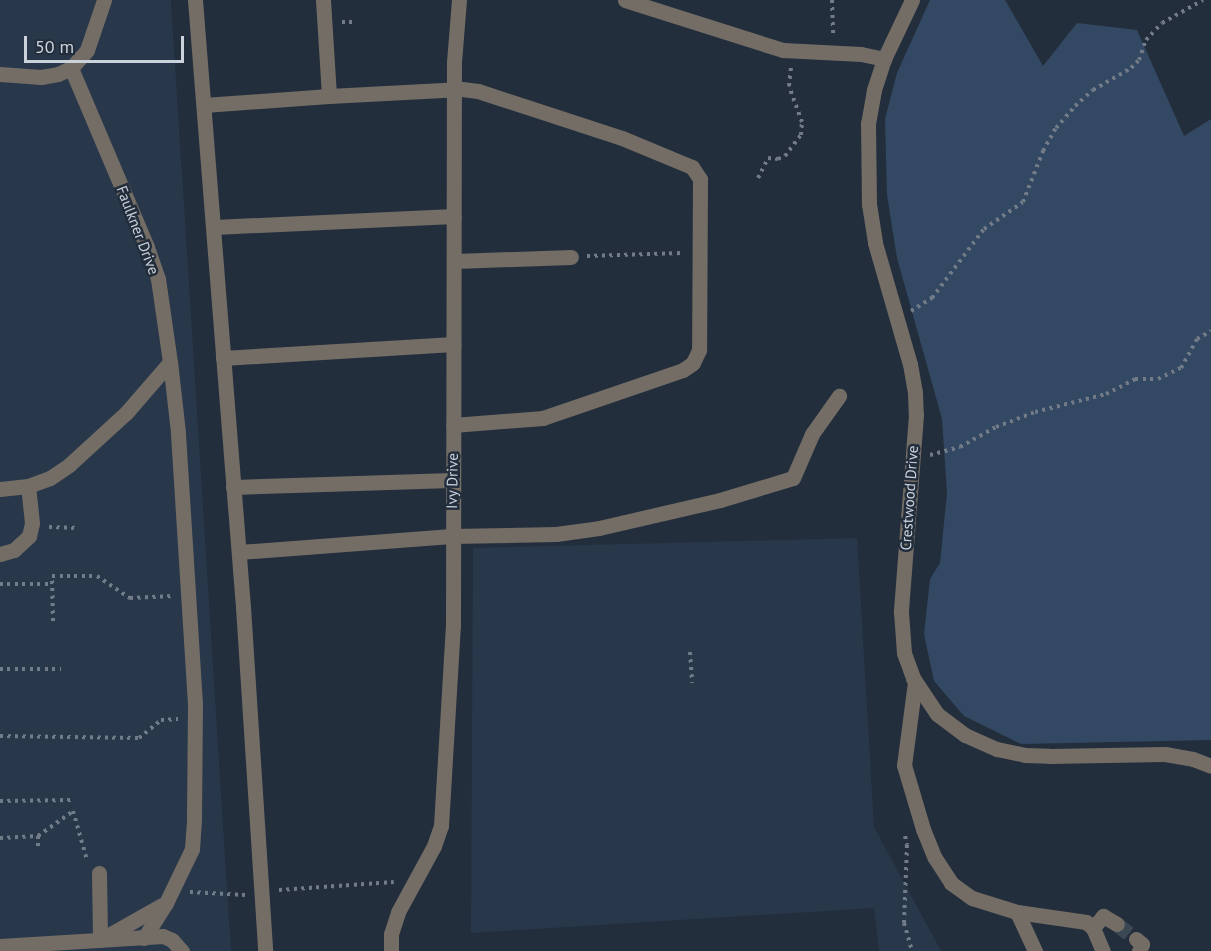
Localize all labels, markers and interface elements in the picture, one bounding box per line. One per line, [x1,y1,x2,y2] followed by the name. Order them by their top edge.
[27,24,188,62] scale bar
[35,35,74,58] text: 50 m
[113,183,163,277] street label: Faulkner Drive
[896,445,922,551] street label: Crestwood Drive
[443,453,461,509] street label: Ivy Drive

